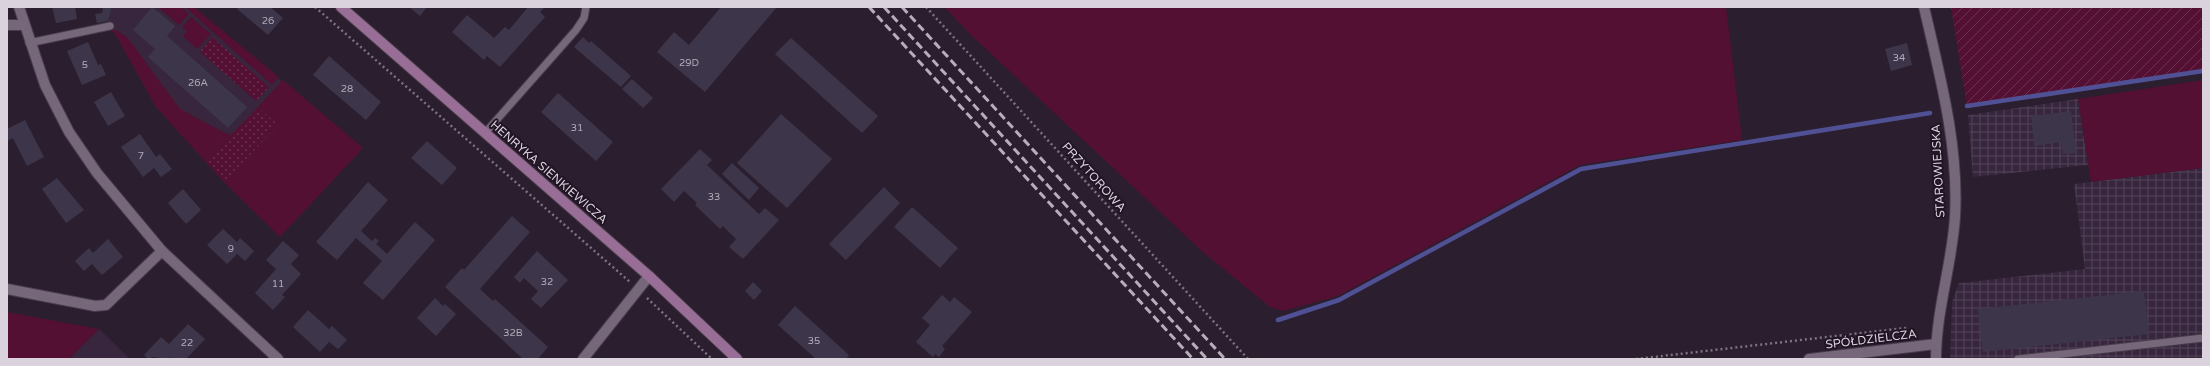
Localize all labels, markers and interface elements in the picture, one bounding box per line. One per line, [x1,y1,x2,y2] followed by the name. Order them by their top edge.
[262,15,274,27] house number: 26
[1893,52,1905,64] house number: 34
[679,57,699,69] house number: 29D
[82,59,88,71] house number: 5
[188,77,208,89] house number: 26A
[341,83,353,95] house number: 28
[488,117,610,227] street label: HENRYKA SIENKIEWICZA
[571,122,583,134] house number: 31
[1929,124,1947,218] street label: STAROWIEJSKA
[1059,139,1129,215] street label: PRZYTOROWA
[138,150,144,162] house number: 7
[708,191,720,203] house number: 33
[228,243,234,255] house number: 9
[541,276,553,288] house number: 32
[272,278,284,290] house number: 11
[1825,326,1917,352] street label: SPÓŁDZIELCZA
[503,327,523,339] house number: 32B
[808,335,820,347] house number: 35
[181,337,193,349] house number: 22

